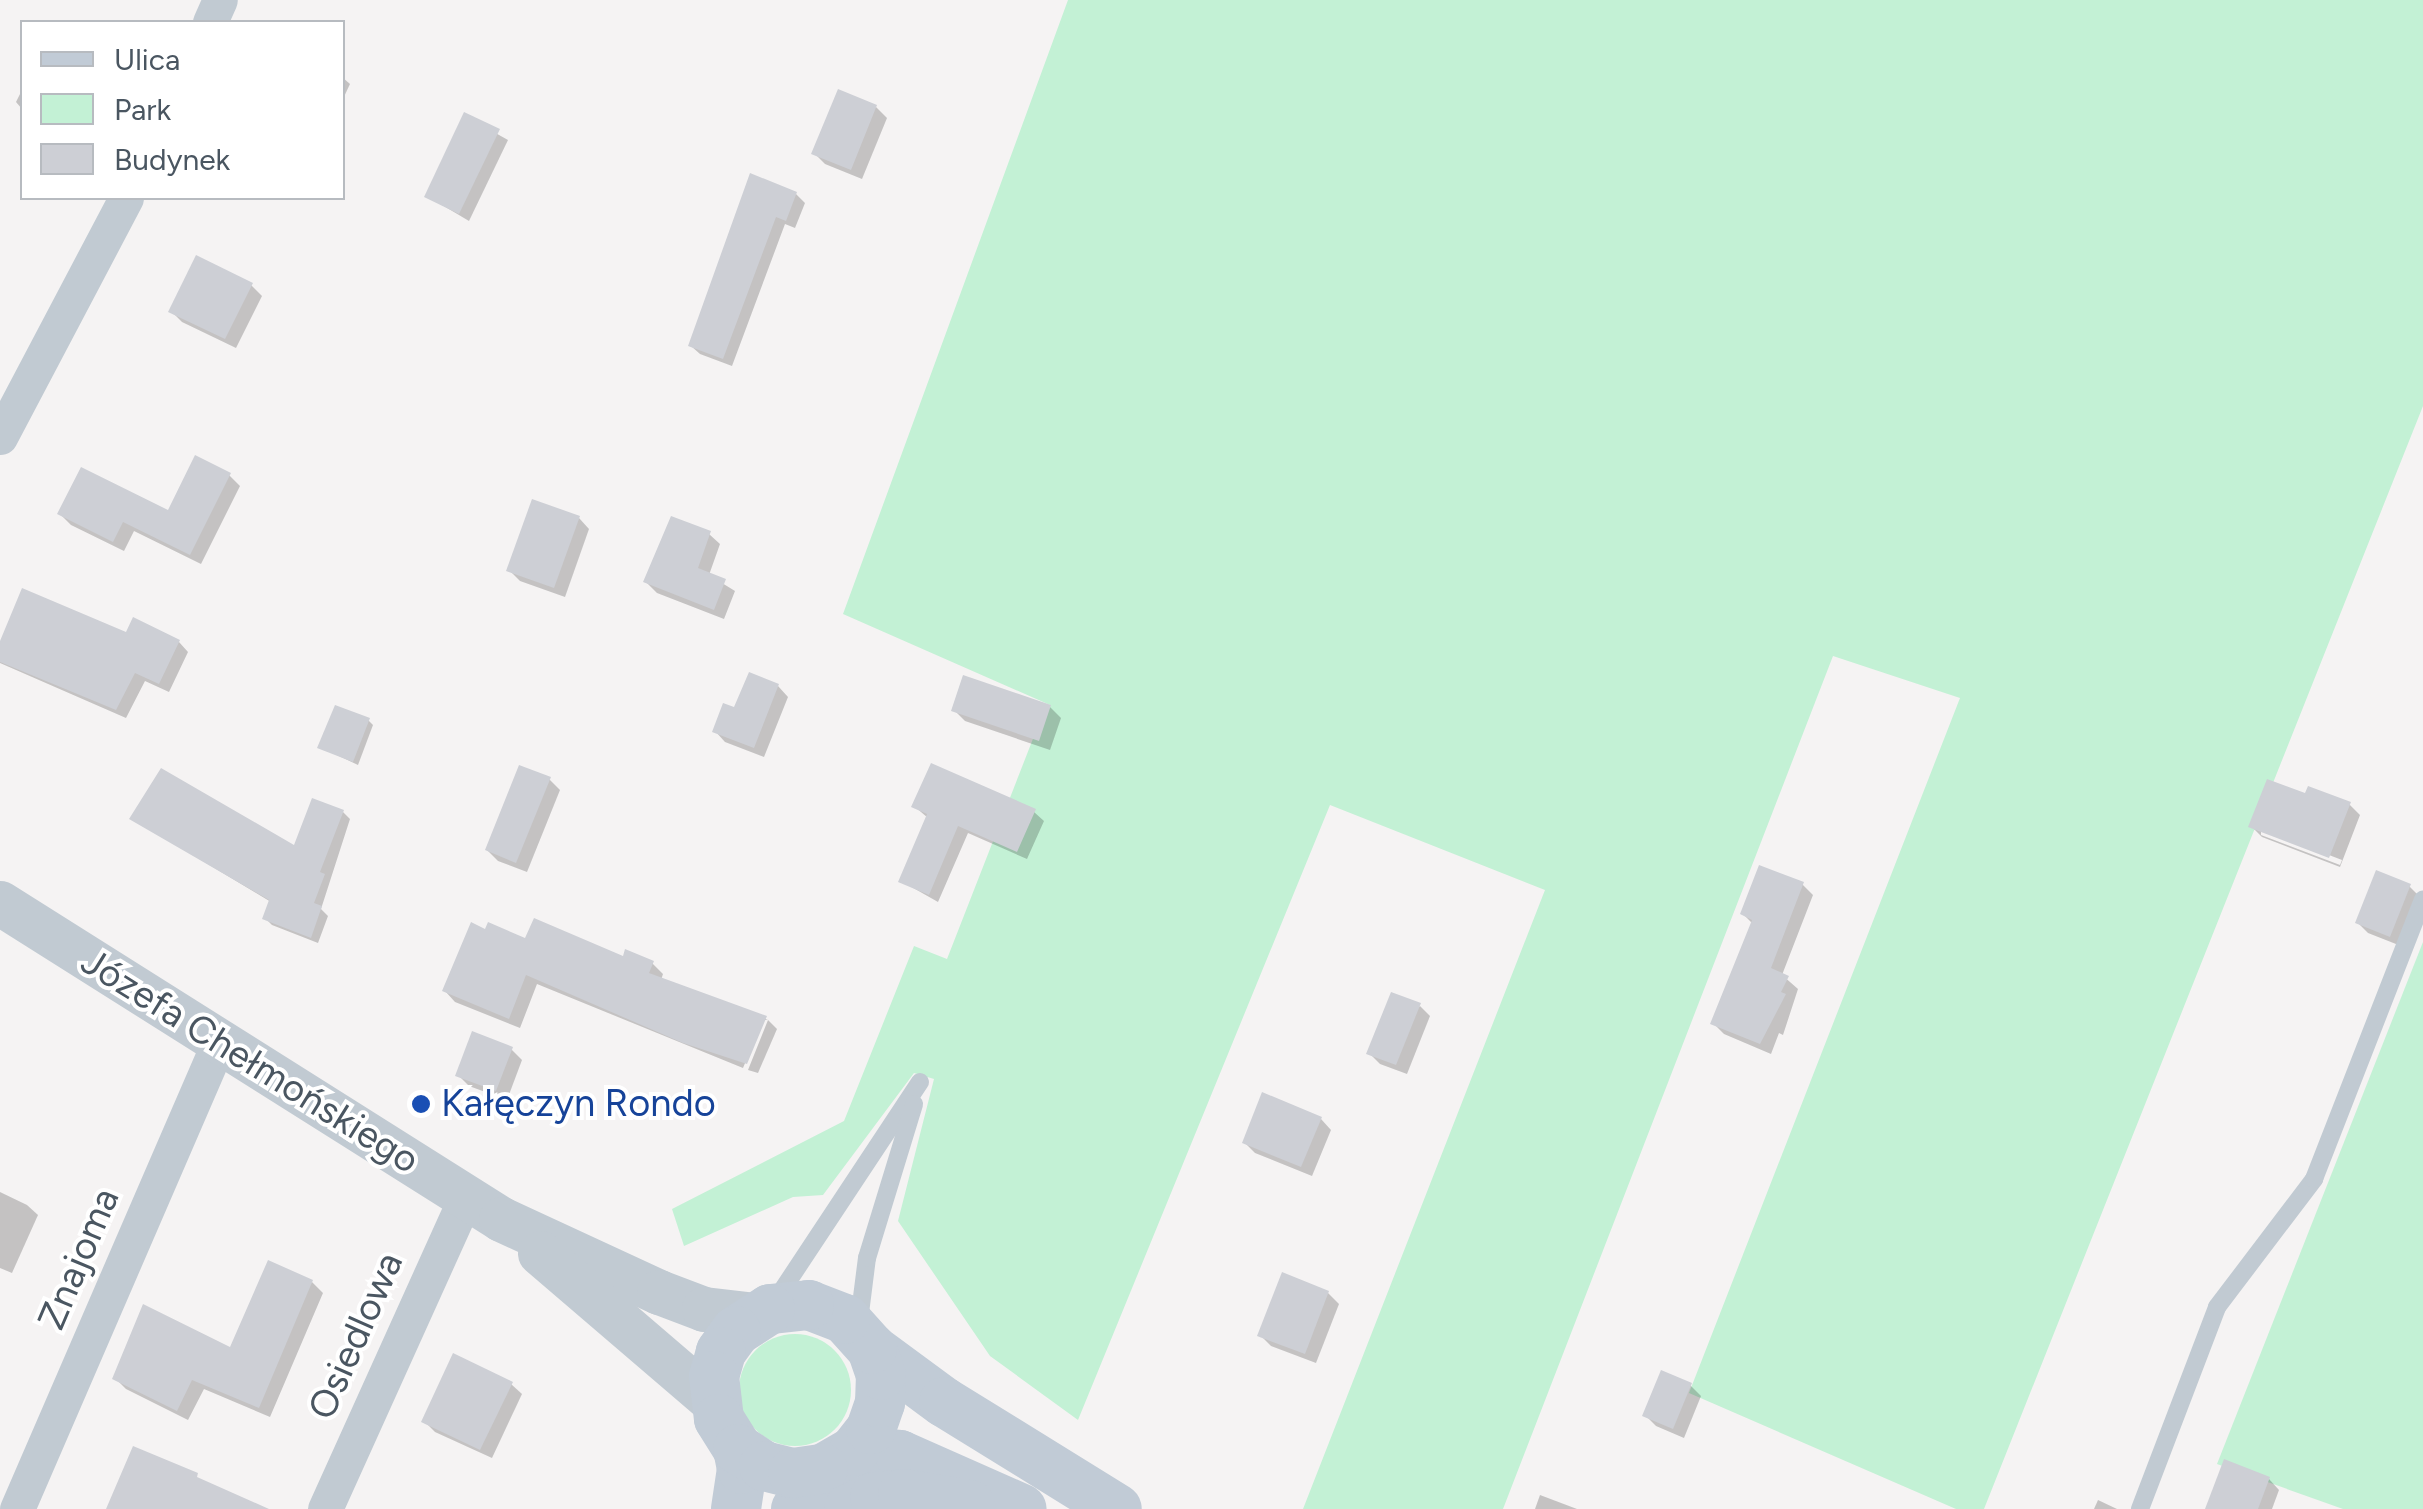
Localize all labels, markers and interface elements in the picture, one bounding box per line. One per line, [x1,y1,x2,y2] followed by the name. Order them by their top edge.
[20,20,345,200] legend
[114,41,180,78] text: Ulica
[114,91,171,128] text: Park
[114,141,230,178] text: Budynek
[73,938,427,1184] street label: Józefa Chełmońskiego
[441,1081,716,1127] place label: Kałęczyn Rondo
[410,1093,432,1115] marker: Kałęczyn Rondo
[29,1182,129,1336] street label: Znajoma
[299,1246,413,1426] street label: Osiedlowa

